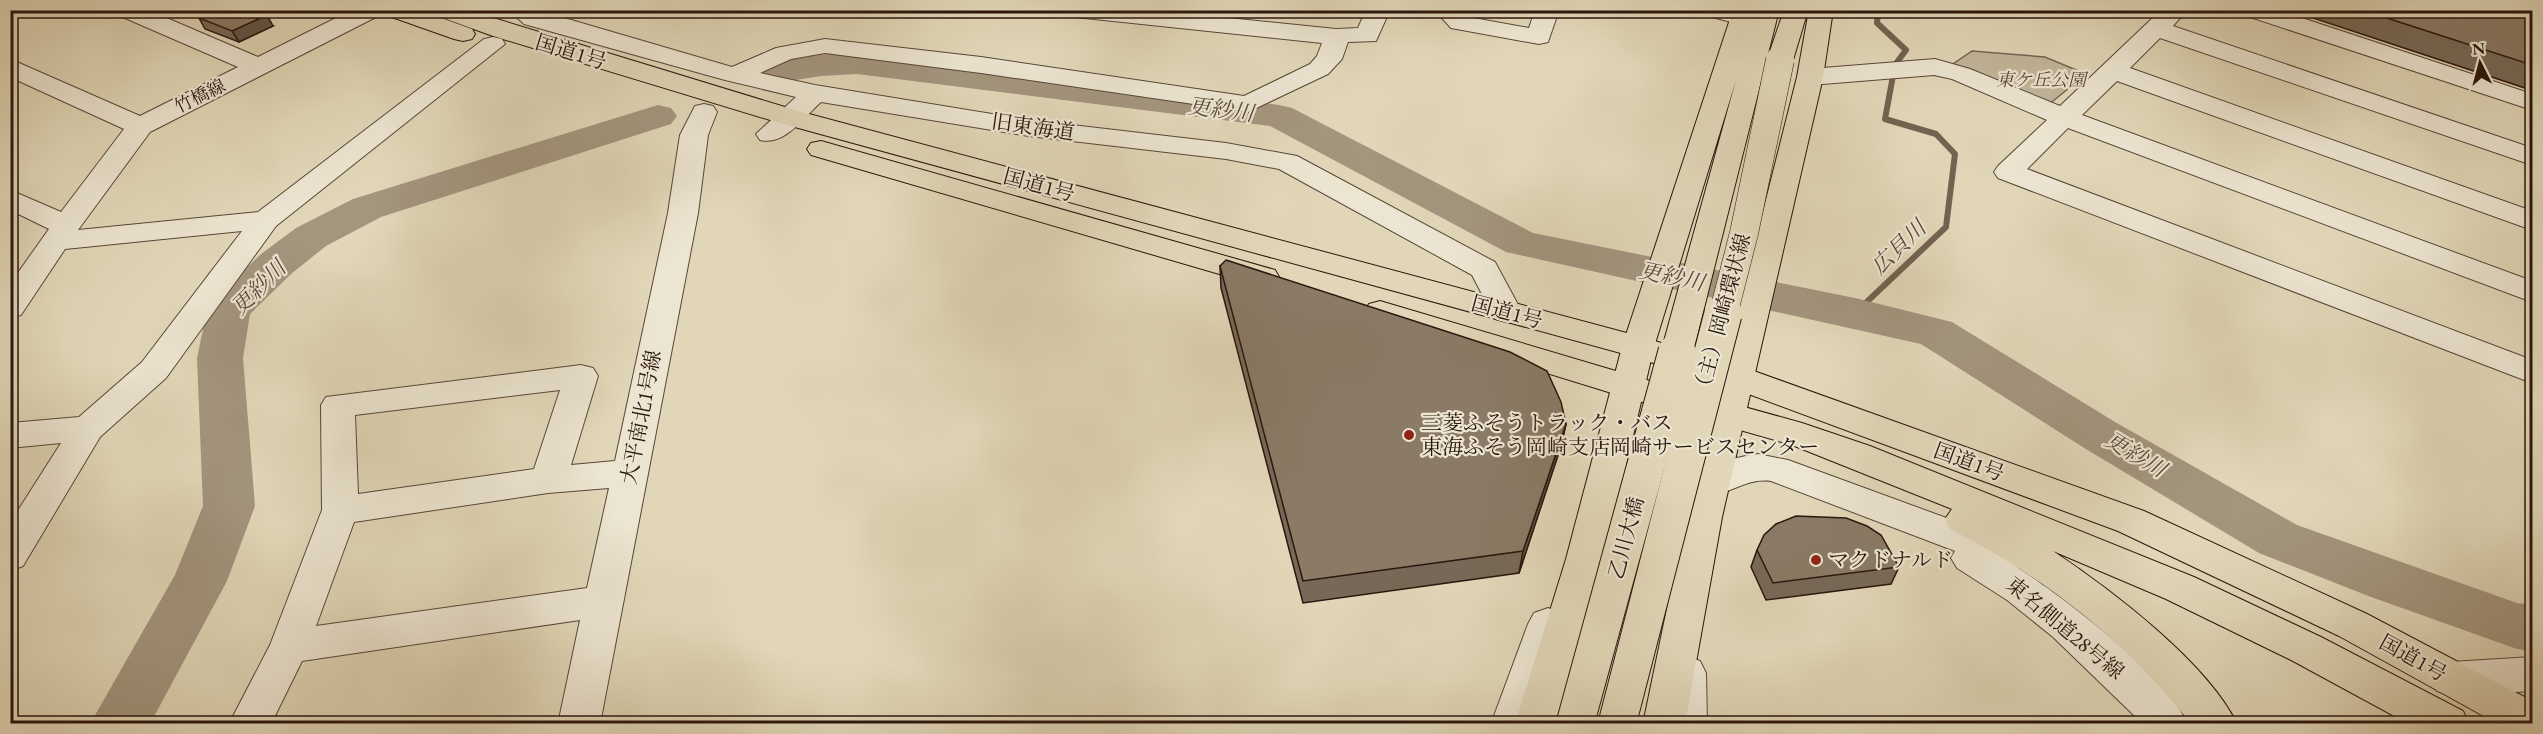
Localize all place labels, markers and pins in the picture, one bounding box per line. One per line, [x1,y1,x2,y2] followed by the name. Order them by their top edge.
[1421,409,1819,460] place label: 三菱ふそうトラック・バス 東海ふそう岡崎支店岡崎サービスセンター
[1402,428,1416,442] marker: 三菱ふそうトラック・バス 東海ふそう岡崎支店岡崎サービスセンター
[1828,546,1953,573] place label: マクドナルド
[1809,553,1823,567] marker: マクドナルド

